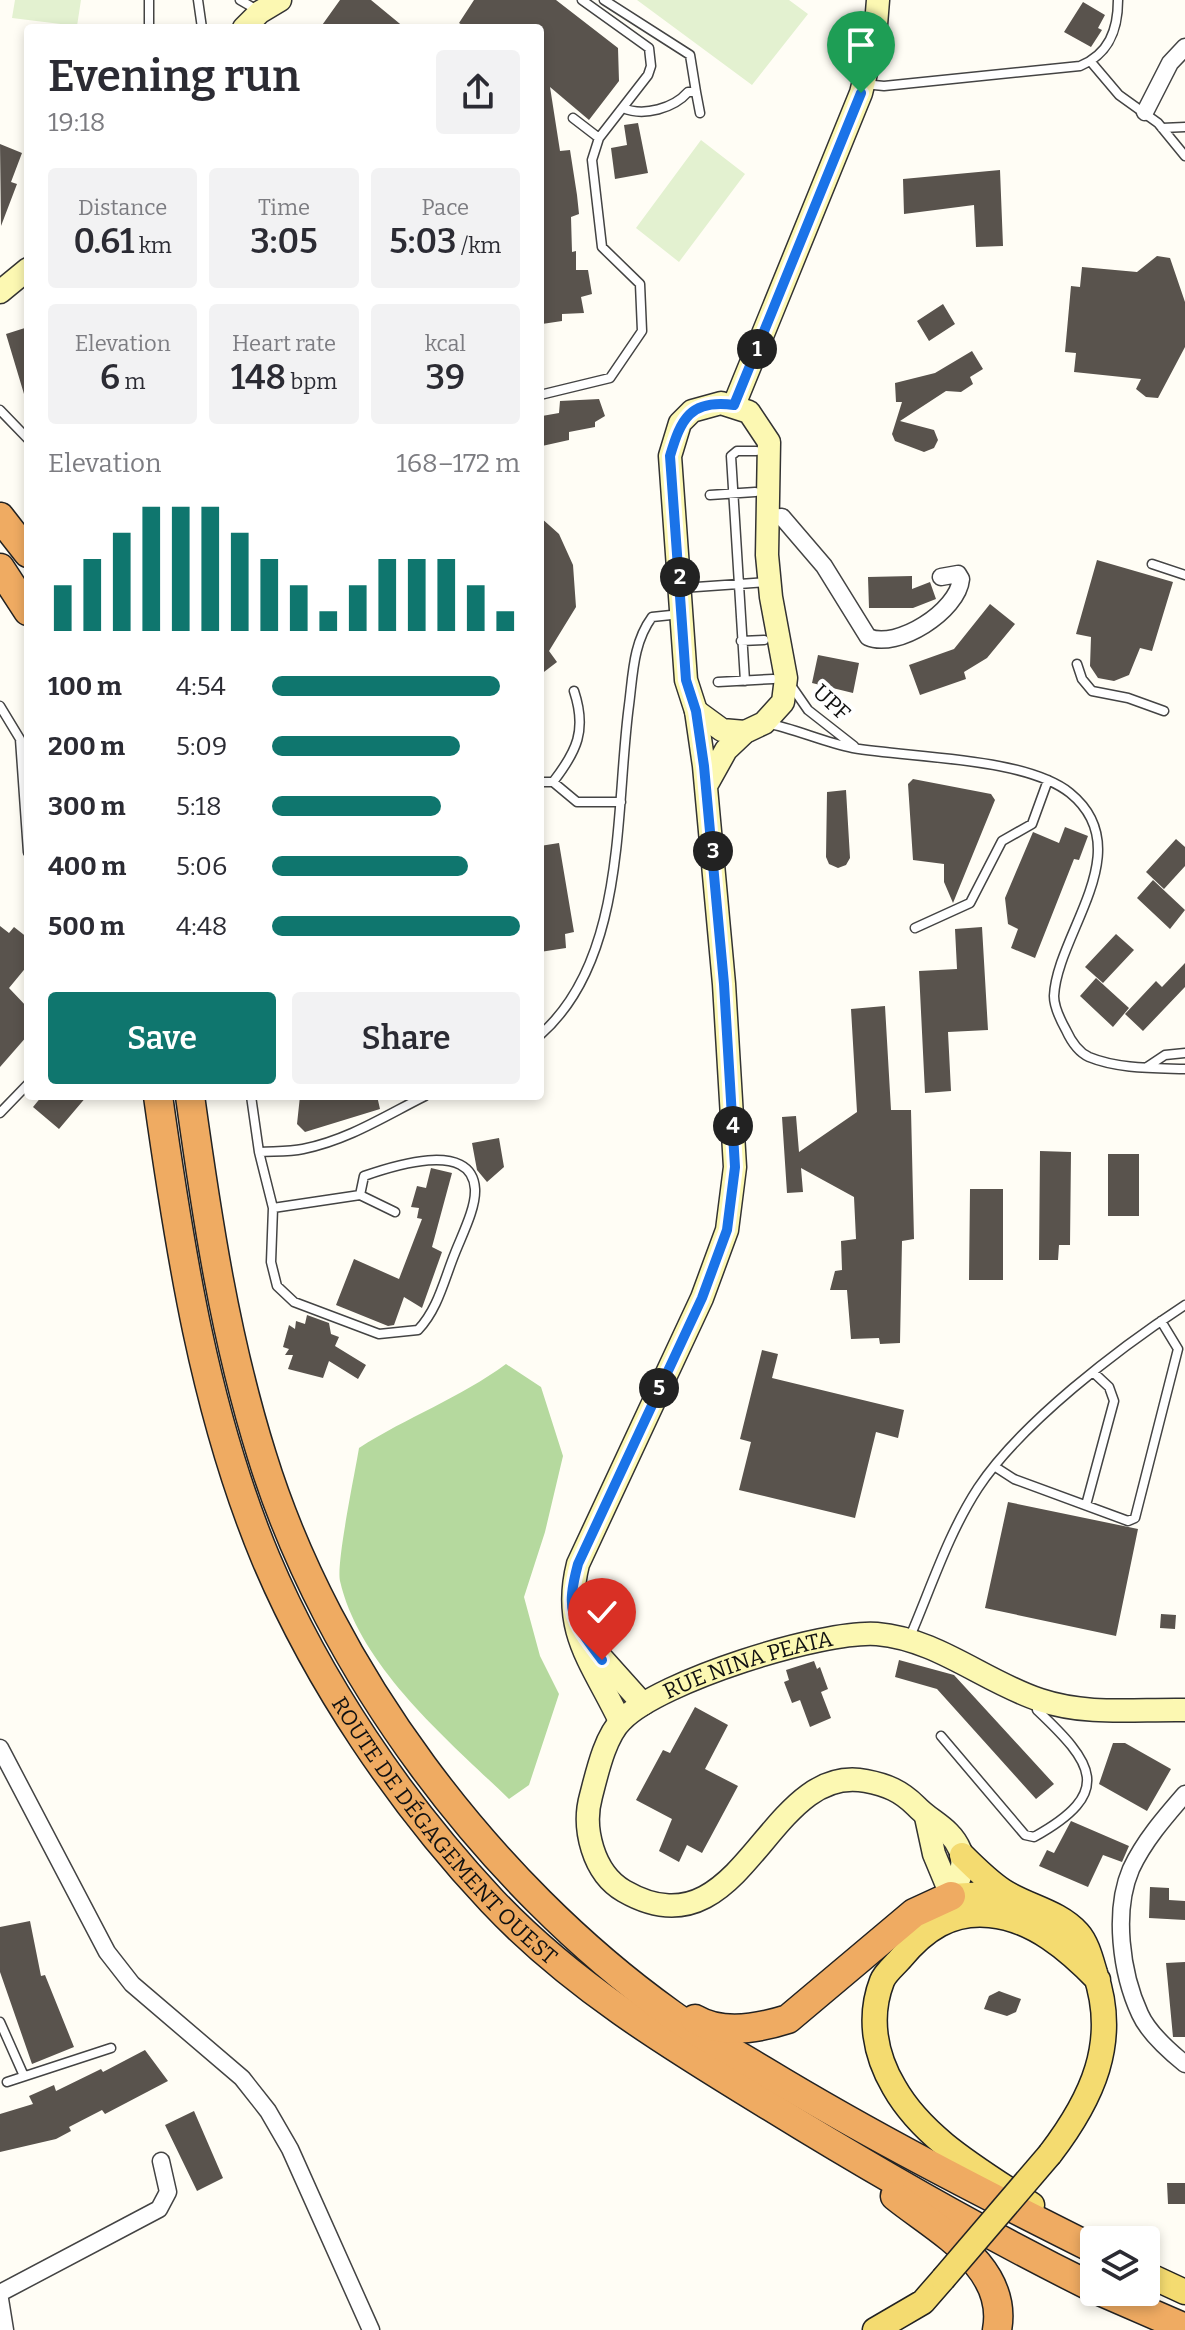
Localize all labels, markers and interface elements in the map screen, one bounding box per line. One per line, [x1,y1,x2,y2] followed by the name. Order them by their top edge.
[827,11,895,93] pin
[839,23,883,67] icon: arrive
[48,50,300,103] text: Evening run
[436,50,520,134] button: share
[48,107,105,138] text: 19:18
[78,194,167,221] text: Distance
[258,194,310,221] text: Time
[422,194,469,221] text: Pace
[73,221,134,262] text: 0.61
[250,221,318,262] text: 3:05
[389,221,457,262] text: 5:03
[134,232,172,259] text: km
[457,232,501,259] text: /km
[737,329,777,369] pin: 1
[75,330,171,357] text: Elevation
[232,330,336,357] text: Heart rate
[425,330,466,357] text: kcal
[752,335,762,362] text: 1
[100,357,120,398] text: 6
[231,357,286,398] text: 148
[426,357,465,398] text: 39
[120,368,145,395] text: m
[286,368,337,395] text: bpm
[48,448,161,479] text: Elevation
[396,448,520,479] text: 168–172 m
[660,557,700,597] pin: 2
[674,563,686,590] text: 2
[48,671,122,702] text: 100 m
[176,671,226,702] text: 4:54
[807,678,856,726] street label: UPF
[48,731,125,762] text: 200 m
[176,731,227,762] text: 5:09
[48,791,125,822] text: 300 m
[176,791,222,822] text: 5:18
[693,831,733,871] pin: 3
[707,837,719,864] text: 3
[48,851,126,882] text: 400 m
[176,851,227,882] text: 5:06
[48,911,125,942] text: 500 m
[176,911,227,942] text: 4:48
[48,992,276,1084] button: Save
[292,992,520,1084] button: Share
[713,1106,753,1146] pin: 4
[726,1112,740,1139] text: 4
[639,1368,679,1408] pin: 5
[653,1374,665,1401] text: 5
[568,1578,636,1660] pin
[580,1590,624,1634] icon: check
[659,1625,835,1705] street label: RUE NINA PEATA
[326,1692,563,1970] street label: ROUTE DE DÉGAGEMENT OUEST
[1080,2226,1160,2306] map controls
[1080,2226,1160,2306] button: layers

